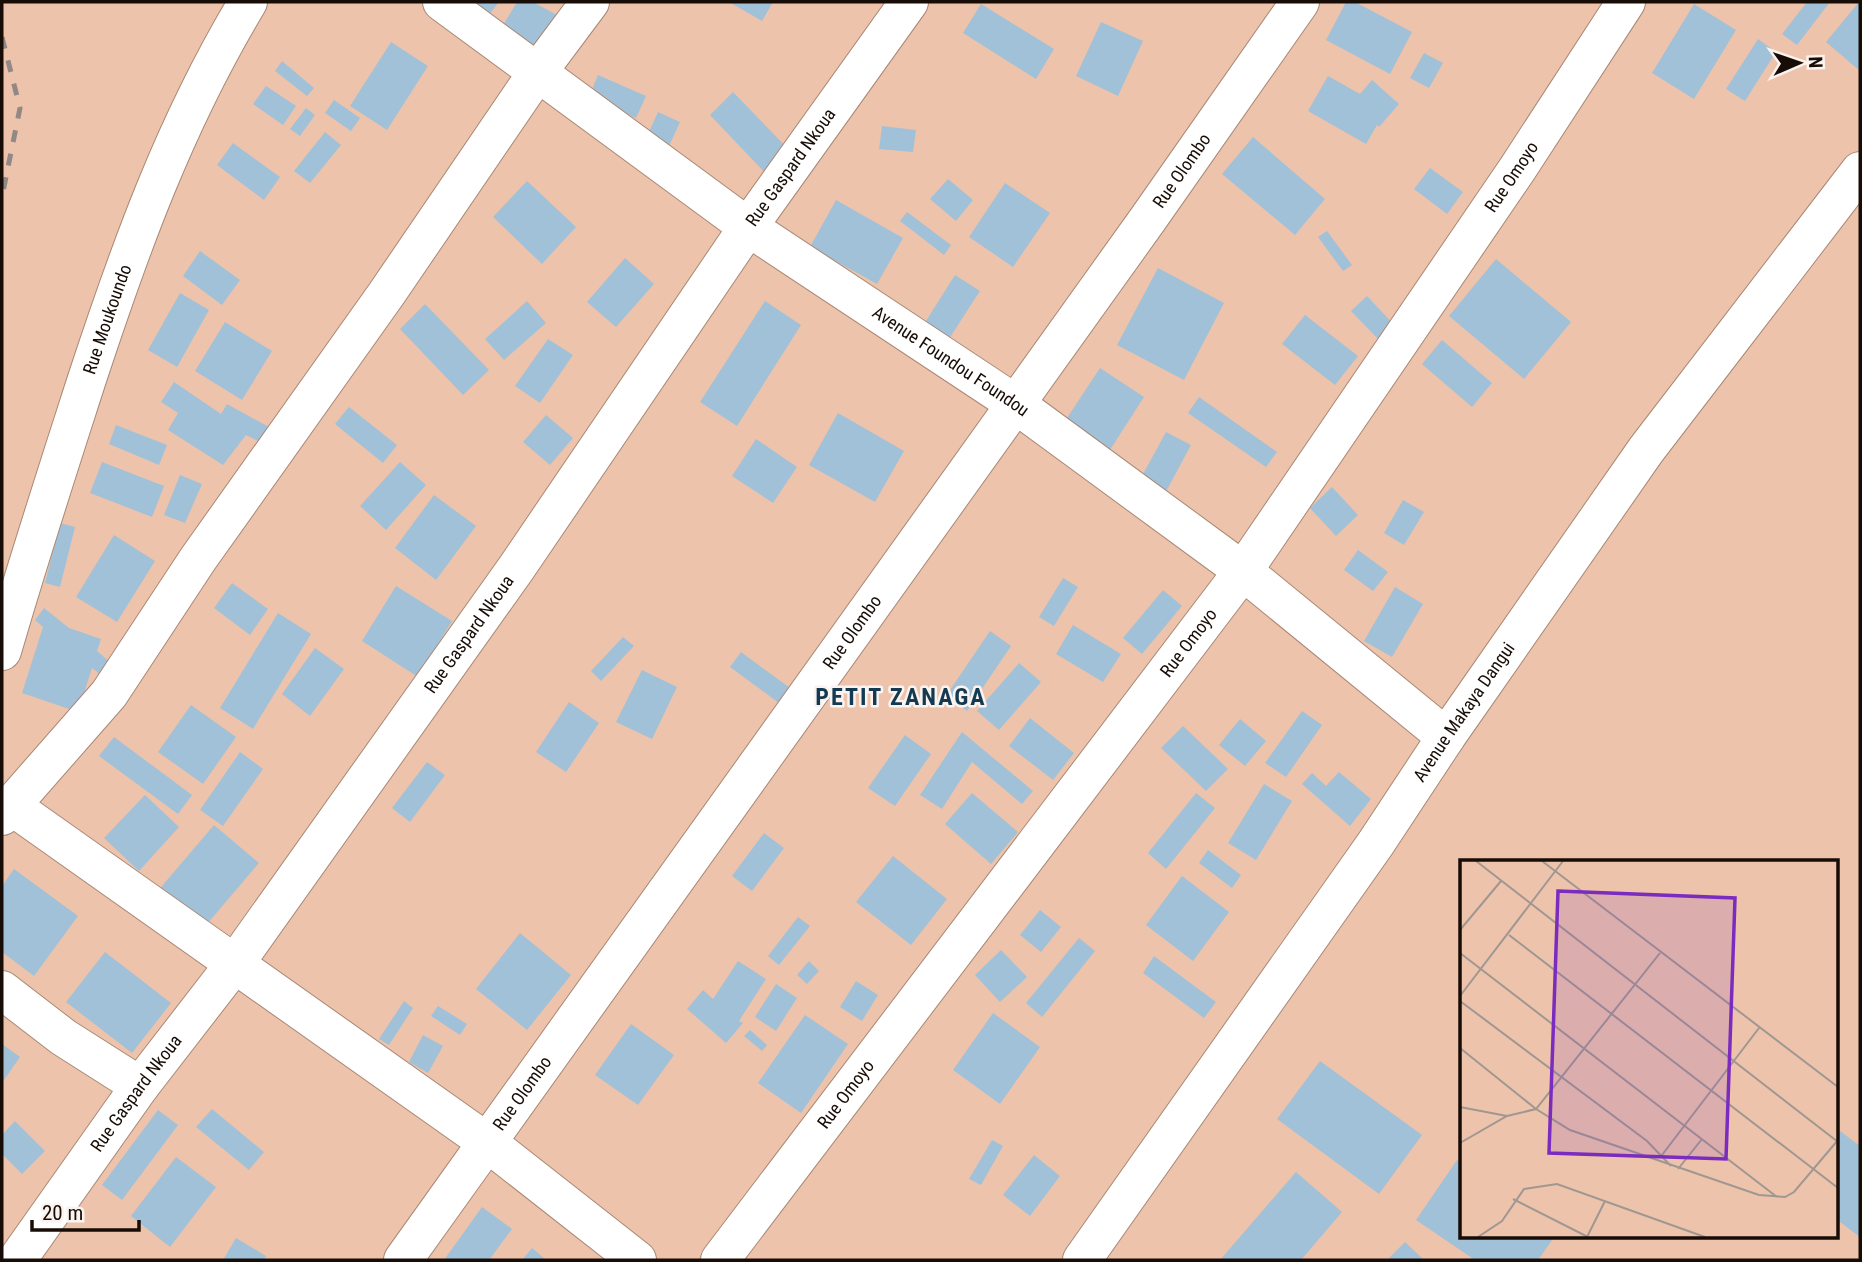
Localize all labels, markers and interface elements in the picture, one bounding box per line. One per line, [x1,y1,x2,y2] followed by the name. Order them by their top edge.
[1764,28,1834,98] north arrow
[1804,56,1827,69] text: N
[741,104,839,230] street label: Rue Gaspard Nkoua
[1148,129,1215,212] street label: Rue Olombo
[1480,137,1542,216] street label: Rue Omoyo
[78,261,135,377] street label: Rue Moukoundo
[869,301,1033,420] street label: Avenue Foundou Foundou
[420,571,518,697] street label: Rue Gaspard Nkoua
[818,591,886,673] street label: Rue Olombo
[1155,604,1221,681] street label: Rue Omoyo
[1408,638,1519,785] street label: Avenue Makaya Dangui
[815,683,987,711] district label: PETIT ZANAGA
[1460,860,1838,1238] inset map
[86,1030,186,1155] street label: Rue Gaspard Nkoua
[488,1052,556,1134] street label: Rue Olombo
[813,1056,878,1132] street label: Rue Omoyo
[32,1188,138,1232] scale bar
[42,1201,83,1225] text: 20 m

